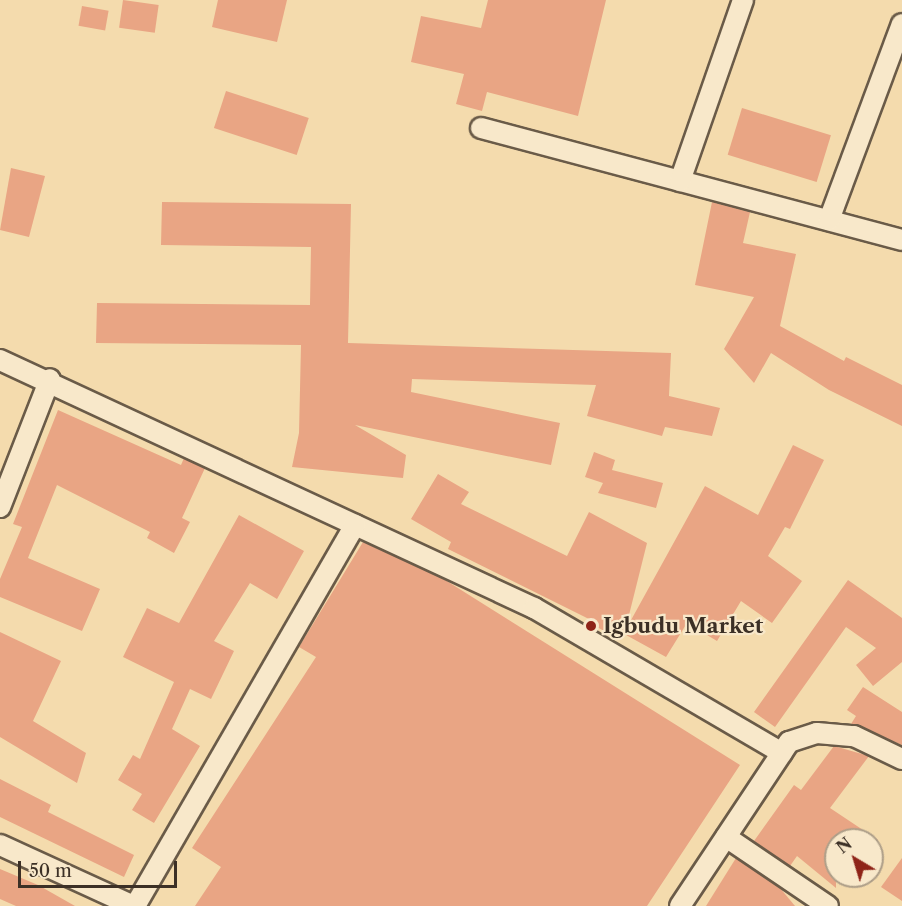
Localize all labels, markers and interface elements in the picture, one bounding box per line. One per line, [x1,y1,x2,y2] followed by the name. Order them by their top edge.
[603,613,763,639] place label: Igbudu Market
[584,619,598,633] marker: Igbudu Market
[824,828,884,888] north arrow
[833,833,856,858] text: N
[21,849,180,887] scale bar
[29,860,72,882] text: 50 m

